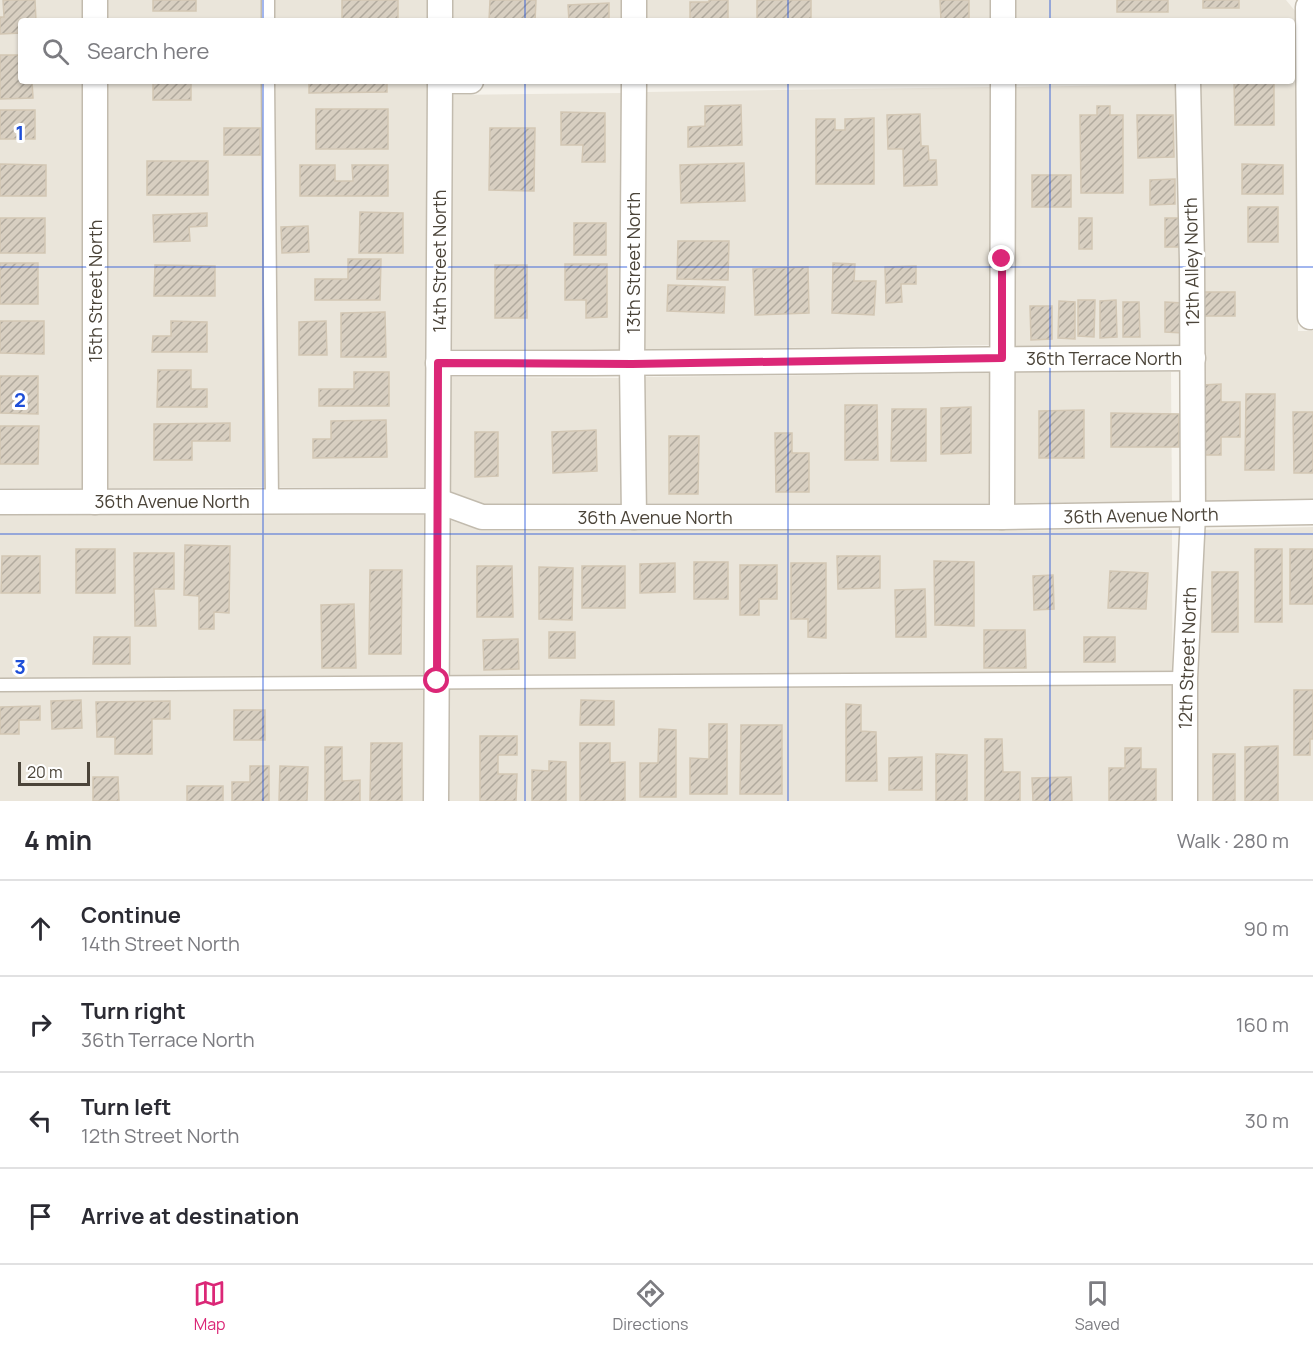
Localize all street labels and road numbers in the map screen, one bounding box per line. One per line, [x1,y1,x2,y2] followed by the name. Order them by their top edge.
[427,190,451,332] street label: 14th Street North
[621,192,645,334] street label: 13th Street North
[1178,197,1204,327] street label: 12th Alley North
[83,220,107,362] street label: 15th Street North
[1026,346,1182,370] street label: 36th Terrace North
[94,489,250,513] street label: 36th Avenue North
[1063,502,1219,528] street label: 36th Avenue North
[577,505,733,529] street label: 36th Avenue North
[1173,586,1201,730] street label: 12th Street North

